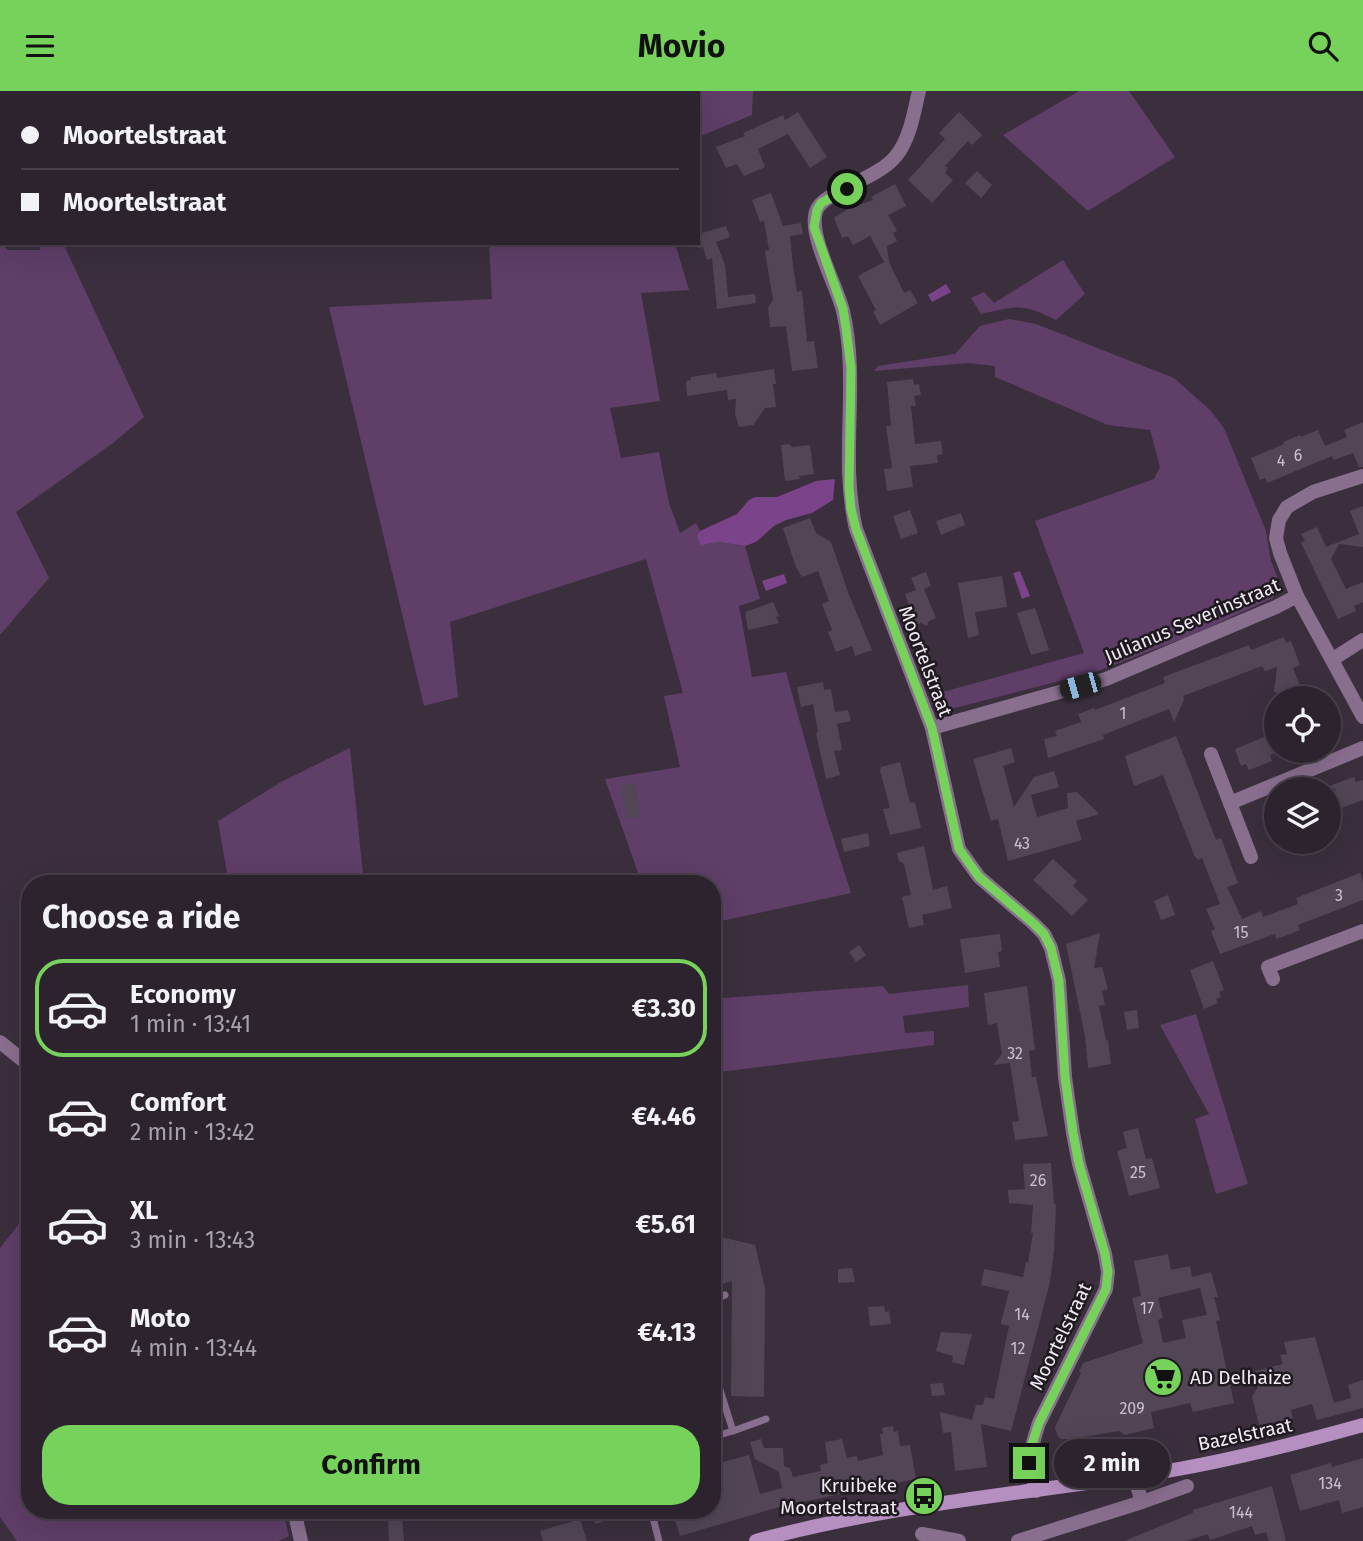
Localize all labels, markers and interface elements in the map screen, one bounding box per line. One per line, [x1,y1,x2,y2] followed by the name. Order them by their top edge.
[21,27,59,65] icon: menu
[638,27,725,65] text: Movio
[1304,27,1342,65] icon: search
[63,120,226,151] text: Moortelstraat
[831,173,863,205] route start
[63,187,226,218] text: Moortelstraat
[1294,446,1302,465] house number: 6
[1277,451,1286,470] house number: 4
[1101,573,1283,668] street label: Julianus Severinstraat
[894,603,957,720] street label: Moortelstraat
[1057,670,1104,702] car
[1264,686,1341,854] map controls
[1264,686,1341,763] button: locate
[1120,704,1126,723] house number: 1
[1264,777,1341,854] button: layers
[1014,834,1030,853] house number: 43
[1335,886,1343,905] house number: 3
[42,898,240,936] text: Choose a ride
[1234,923,1248,942] house number: 15
[46,977,109,1040] icon: car
[130,979,236,1010] text: Economy
[632,993,696,1024] text: €3.30
[130,1010,251,1038] text: 1 min · 13:41
[1007,1044,1023,1063] house number: 32
[46,1085,109,1148] icon: car
[130,1087,226,1118] text: Comfort
[632,1101,696,1132] text: €4.46
[130,1118,255,1146] text: 2 min · 13:42
[1130,1163,1146,1182] house number: 25
[1030,1171,1046,1190] house number: 26
[46,1193,109,1256] icon: car
[130,1195,158,1226] text: XL
[635,1209,696,1240] text: €5.61
[130,1226,255,1254] text: 3 min · 13:43
[1025,1279,1096,1394] street label: Moortelstraat
[1140,1299,1154,1318] house number: 17
[46,1301,109,1364] icon: car
[130,1303,190,1334] text: Moto
[1014,1305,1030,1324] house number: 14
[638,1317,696,1348] text: €4.13
[130,1334,257,1362] text: 4 min · 13:44
[1011,1339,1025,1358] house number: 12
[1142,1356,1184,1398] supermarket icon: AD Delhaize
[1190,1366,1292,1389] place label: AD Delhaize
[1119,1399,1145,1418] house number: 209
[1196,1413,1294,1456] street label: Bazelstraat
[42,1425,700,1505] button: Confirm
[1054,1439,1169,1487] callout: 2 min
[1013,1447,1045,1479] route end
[1084,1449,1140,1477] text: 2 min
[780,1474,897,1519] place label: Kruibeke Moortelstraat
[1318,1474,1342,1493] house number: 134
[903,1475,945,1517] bus stop icon: Kruibeke Moortelstraat
[1229,1503,1253,1522] house number: 144

